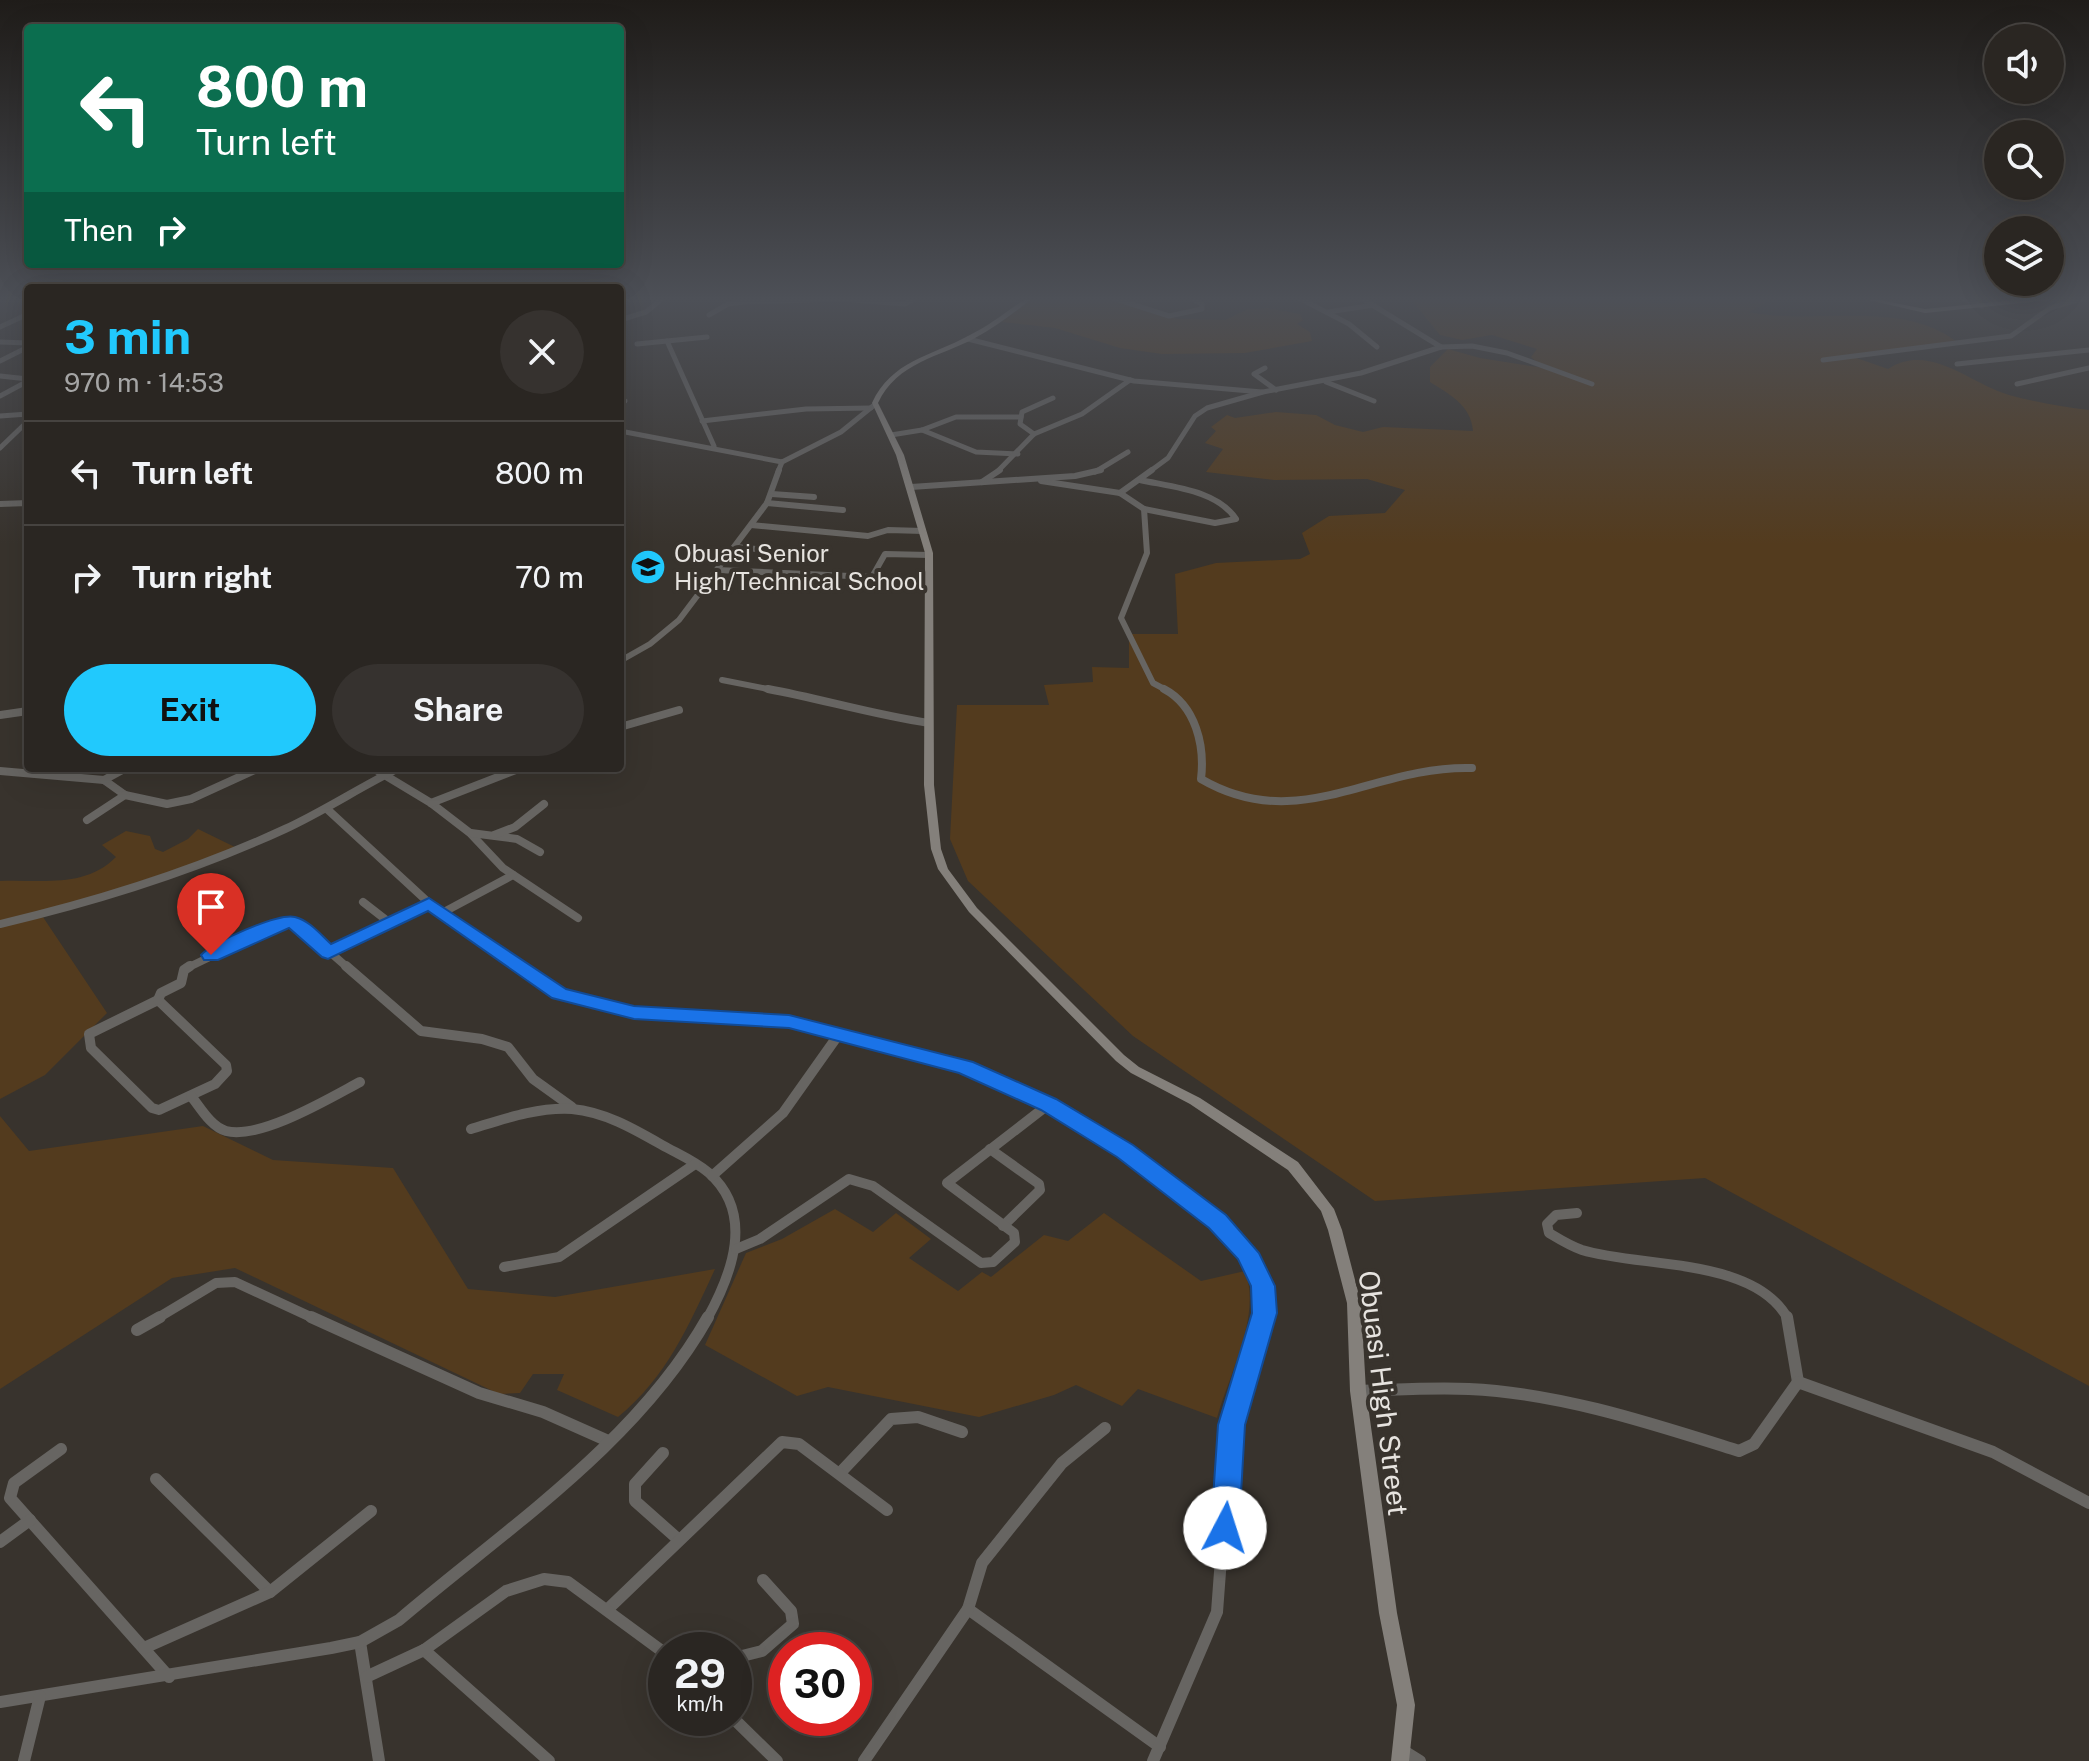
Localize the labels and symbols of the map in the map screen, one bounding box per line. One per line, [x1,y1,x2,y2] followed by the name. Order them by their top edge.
[674,539,925,595] place label: Obuasi Senior High/Technical School
[629,548,667,586] school or university icon: Obuasi Senior High/Technical School
[177,873,245,955] pin
[1353,1268,1415,1518] street label: Obuasi High Street
[1183,1486,1267,1570] position arrow
[768,1632,872,1736] speed limit sign: 30

